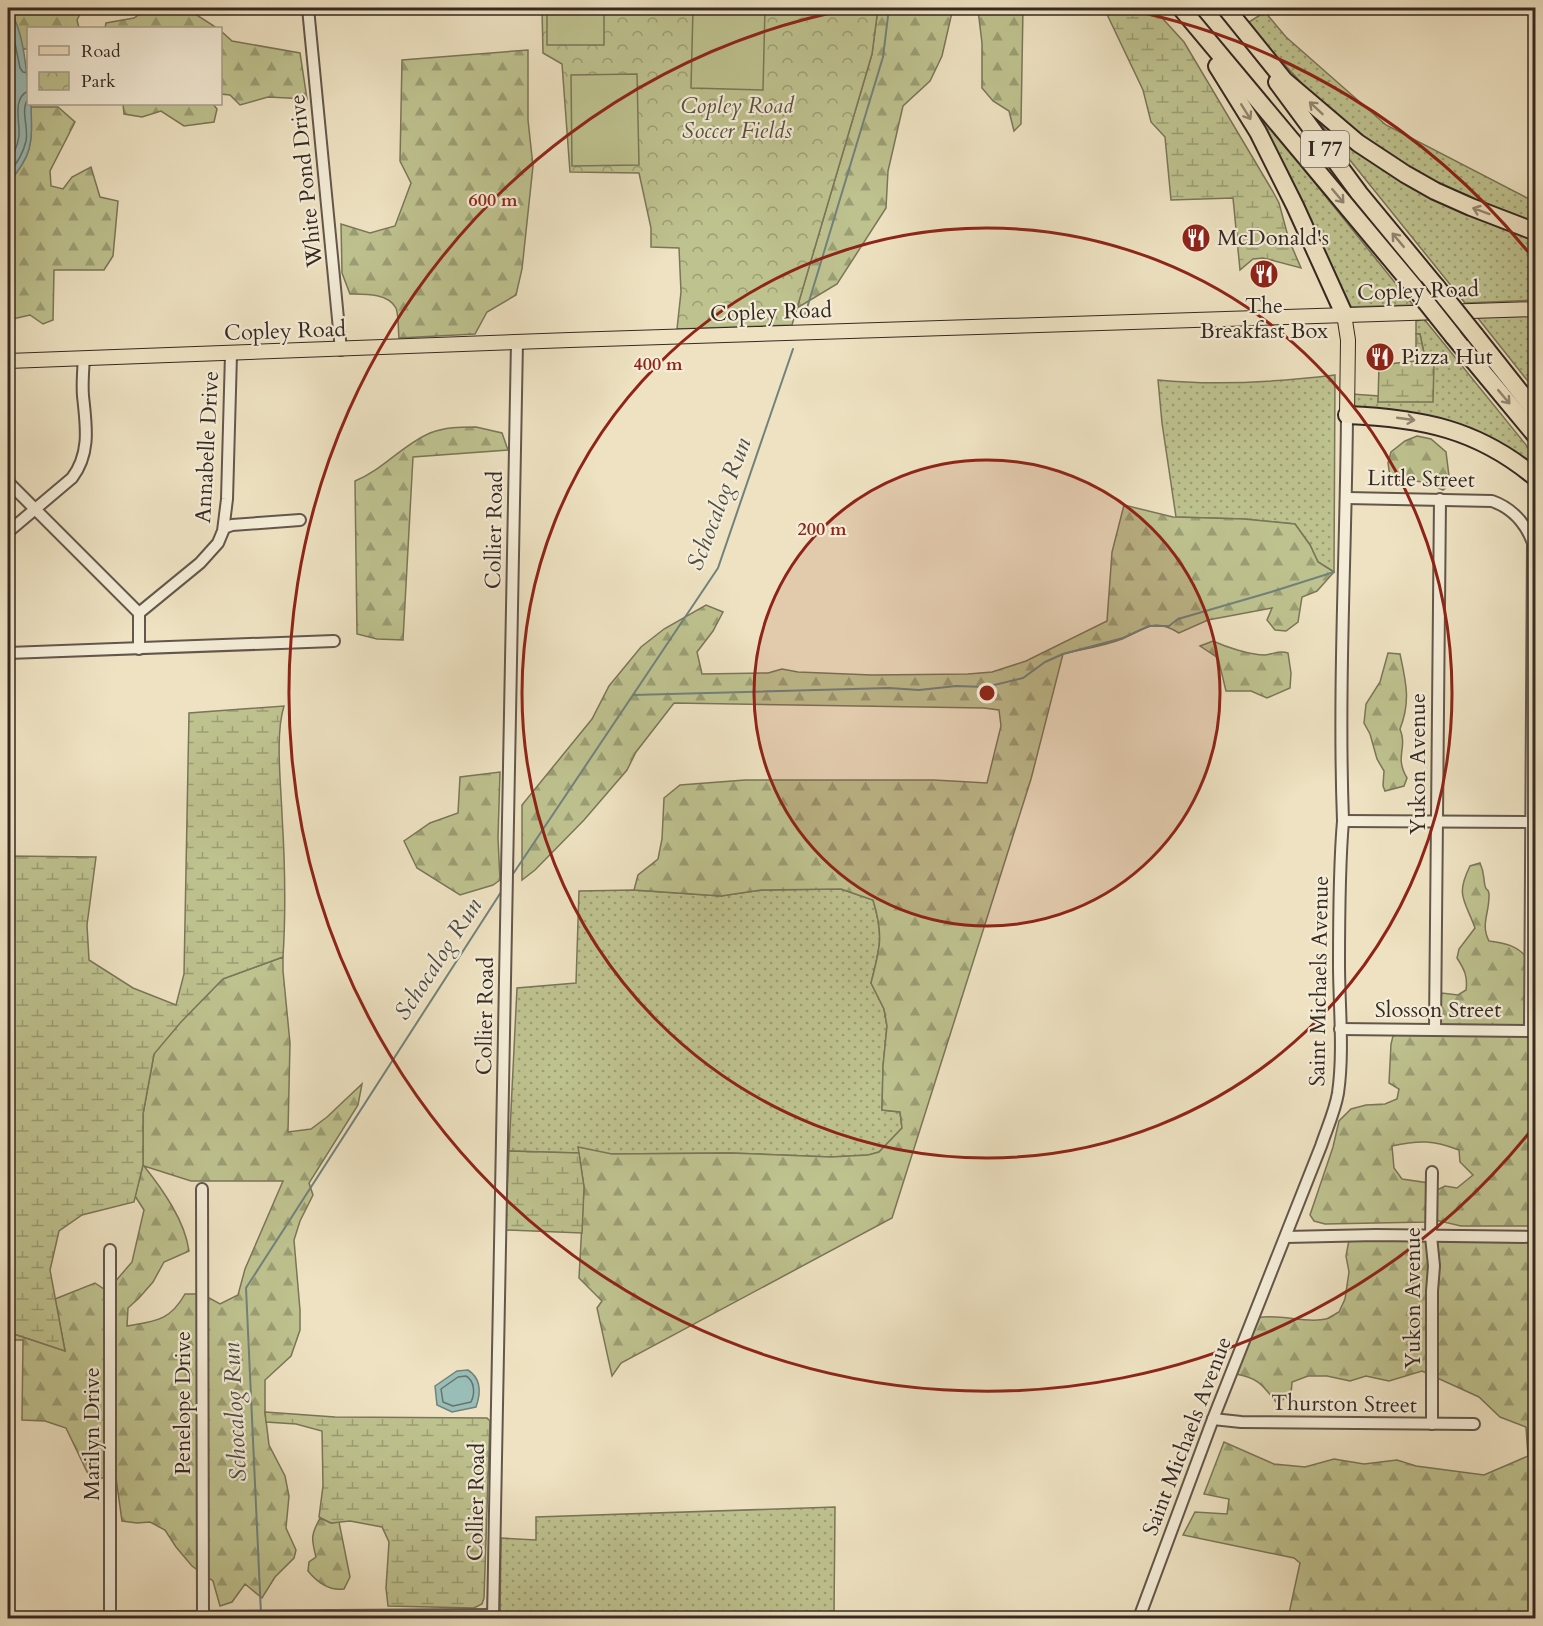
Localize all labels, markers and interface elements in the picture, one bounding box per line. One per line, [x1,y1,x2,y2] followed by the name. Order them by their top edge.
[27,27,222,105] legend
[81,39,121,64] text: Road
[81,69,116,94] text: Park
[680,91,795,146] park label: Copley Road Soccer Fields
[282,93,330,270] street label: White Pond Drive
[1309,101,1324,115] one-way arrow
[1239,104,1252,121] one-way arrow
[1301,131,1349,167] road number: I 77
[468,188,518,213] text: 600 m
[1331,188,1344,204] one-way arrow
[1472,204,1491,215] one-way arrow
[1180,222,1212,254] restaurant icon: McDonald's
[1217,223,1329,253] place label: McDonald's
[1391,233,1405,248] one-way arrow
[1248,258,1280,290] restaurant icon: The Breakfast Box
[1357,274,1480,308] street label: Copley Road
[1200,291,1328,346] place label: The Breakfast Box
[710,295,833,329] street label: Copley Road
[224,314,347,348] street label: Copley Road
[1364,341,1396,373] restaurant icon: Pizza Hut
[1401,342,1493,372] place label: Pizza Hut
[633,352,683,377] text: 400 m
[188,370,226,524] street label: Annabelle Drive
[1497,389,1510,405] one-way arrow
[1395,414,1415,425] one-way arrow
[679,433,760,575] water label: Schocalog Run
[1367,463,1475,495] street label: Little Street
[478,470,510,589] street label: Collier Road
[797,517,847,542] text: 200 m
[977,683,997,703] centre of rings
[1403,693,1433,835] street label: Yukon Avenue
[1302,875,1336,1087] street label: Saint Michaels Avenue
[386,891,490,1026] water label: Schocalog Run
[469,956,501,1075] street label: Collier Road
[1375,995,1501,1025] street label: Slosson Street
[1398,1227,1428,1369] street label: Yukon Avenue
[168,1331,198,1475] street label: Penelope Drive
[1135,1332,1239,1540] street label: Saint Michaels Avenue
[215,1341,255,1482] water label: Schocalog Run
[77,1367,107,1501] street label: Marilyn Drive
[1271,1388,1417,1420] street label: Thurston Street
[460,1442,492,1561] street label: Collier Road

